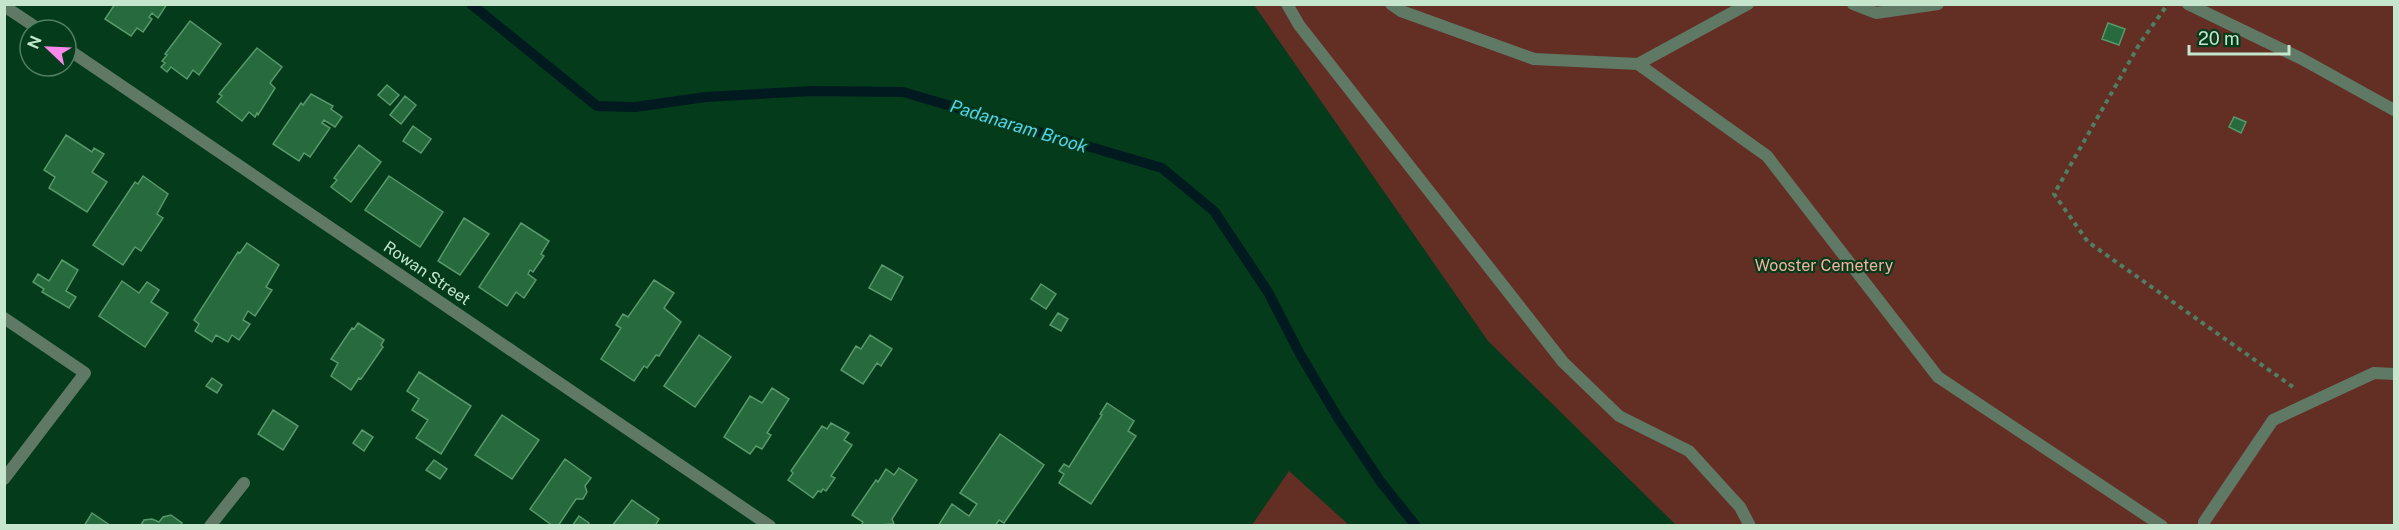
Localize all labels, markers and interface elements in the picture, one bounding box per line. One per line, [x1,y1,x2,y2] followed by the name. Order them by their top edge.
[18,18,78,78] north arrow
[2189,18,2290,56] scale bar
[2198,28,2240,49] text: 20 m
[23,33,46,52] text: N
[948,95,1091,157] water label: Padanaram Brook
[380,237,474,309] street label: Rowan Street
[1755,256,1894,275] park label: Wooster Cemetery

